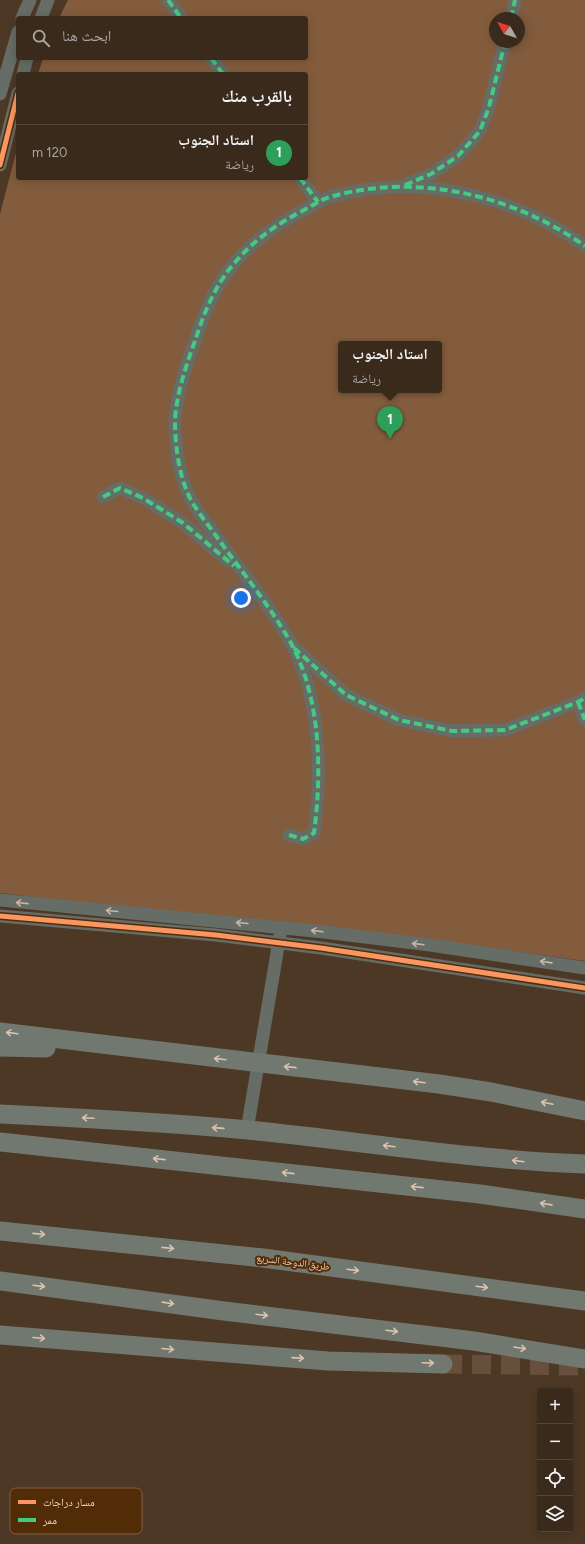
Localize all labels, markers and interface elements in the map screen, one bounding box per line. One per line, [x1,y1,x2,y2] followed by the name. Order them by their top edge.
[489,12,525,48] north arrow
[16,16,308,60] search box
[30,27,52,49] icon: search
[62,27,111,45] text: ابحث هنا
[222,86,292,106] text: بالقرب منك
[178,131,254,149] text: استاد الجنوب
[32,145,67,160] text: 120 m
[276,145,282,160] text: 1
[225,157,254,172] text: رياضة
[338,341,442,393] popup
[352,345,428,363] text: استاد الجنوب
[352,371,381,386] text: رياضة
[377,406,403,439] pin: 1
[231,588,251,608] your location
[16,899,29,906] one-way arrow
[106,908,119,915] one-way arrow
[236,920,249,927] one-way arrow
[311,928,324,935] one-way arrow
[412,940,425,948] one-way arrow
[540,958,553,966] one-way arrow
[6,1029,19,1037] one-way arrow
[214,1055,227,1062] one-way arrow
[284,1063,297,1070] one-way arrow
[413,1078,426,1086] one-way arrow
[541,1098,554,1106] one-way arrow
[82,1115,95,1122] one-way arrow
[212,1124,225,1131] one-way arrow
[383,1142,396,1150] one-way arrow
[153,1155,166,1162] one-way arrow
[512,1157,525,1165] one-way arrow
[282,1169,295,1177] one-way arrow
[411,1183,424,1191] one-way arrow
[540,1200,553,1208] one-way arrow
[32,1231,45,1238] one-way arrow
[161,1245,174,1252] one-way arrow
[256,1251,331,1273] street label: طريق الدوحة السريع
[346,1266,359,1274] one-way arrow
[32,1282,45,1290] one-way arrow
[475,1283,488,1291] one-way arrow
[161,1299,174,1307] one-way arrow
[255,1312,268,1319] one-way arrow
[385,1327,398,1335] one-way arrow
[32,1335,45,1342] one-way arrow
[513,1344,526,1352] one-way arrow
[161,1345,174,1352] one-way arrow
[291,1355,304,1362] one-way arrow
[421,1359,434,1367] one-way arrow
[537,1388,573,1532] map controls
[537,1388,573,1424] button: +
[537,1424,573,1460] button: −
[537,1460,573,1496] button: locate
[10,1488,142,1534] legend
[43,1496,95,1509] text: مسار دراجات
[537,1496,573,1532] button: layers
[42,1514,57,1527] text: ممر

